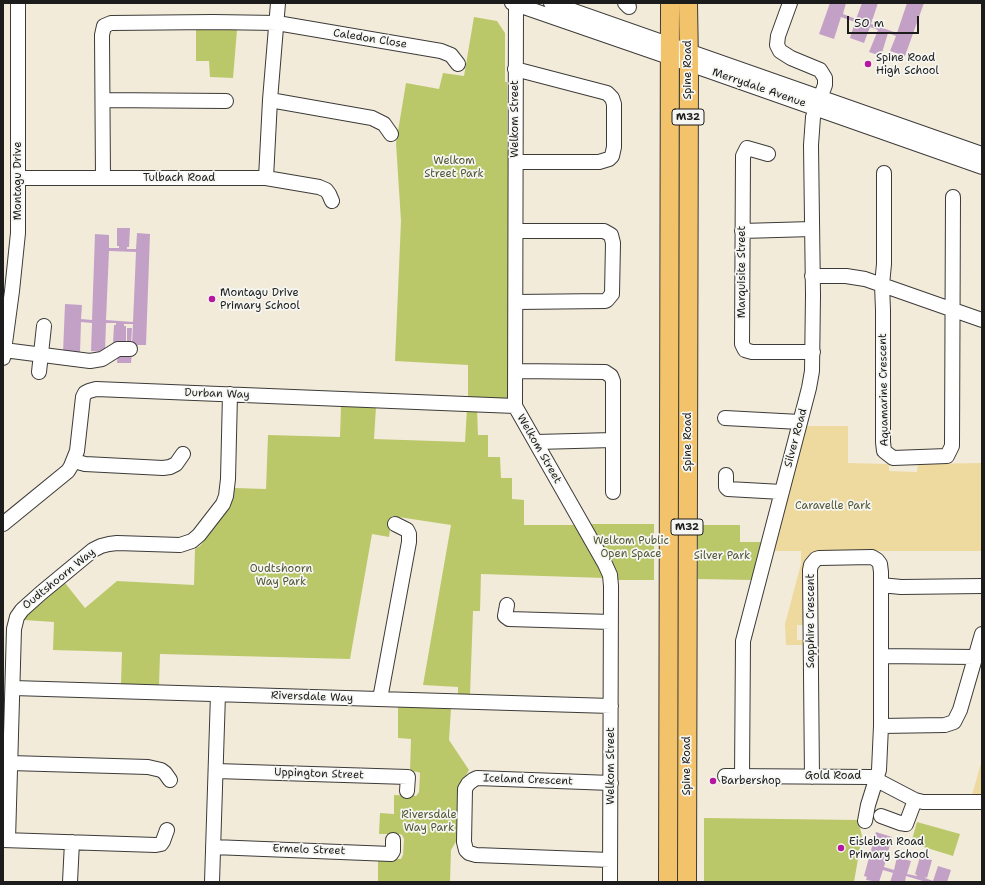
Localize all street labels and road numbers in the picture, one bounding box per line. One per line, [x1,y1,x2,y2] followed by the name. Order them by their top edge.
[332,27,408,51] street label: Caledon Close
[681,40,695,100] street label: Spine Road
[710,66,808,110] street label: Merrydale Avenue
[508,80,522,158] street label: Welkom Street
[672,109,704,125] road number: M32
[11,142,25,220] street label: Montagu Drive
[143,171,215,185] street label: Tulbach Road
[735,226,749,318] street label: Marquisite Street
[876,333,892,447] street label: Aquamarine Crescent
[184,386,250,402] street label: Durban Way
[782,407,810,469] street label: Silver Road
[514,412,564,486] street label: Welkom Street
[681,412,695,472] street label: Spine Road
[671,519,703,535] road number: M32
[20,546,98,612] street label: Oudtshoorn Way
[804,574,818,668] street label: Sapphire Crescent
[271,689,353,705] street label: Riversdale Way
[604,727,618,805] street label: Welkom Street
[680,736,694,796] street label: Spine Road
[274,766,364,782] street label: Uppington Street
[805,769,861,783] street label: Gold Road
[483,772,573,788] street label: Iceland Crescent
[272,842,346,858] street label: Ermelo Street

